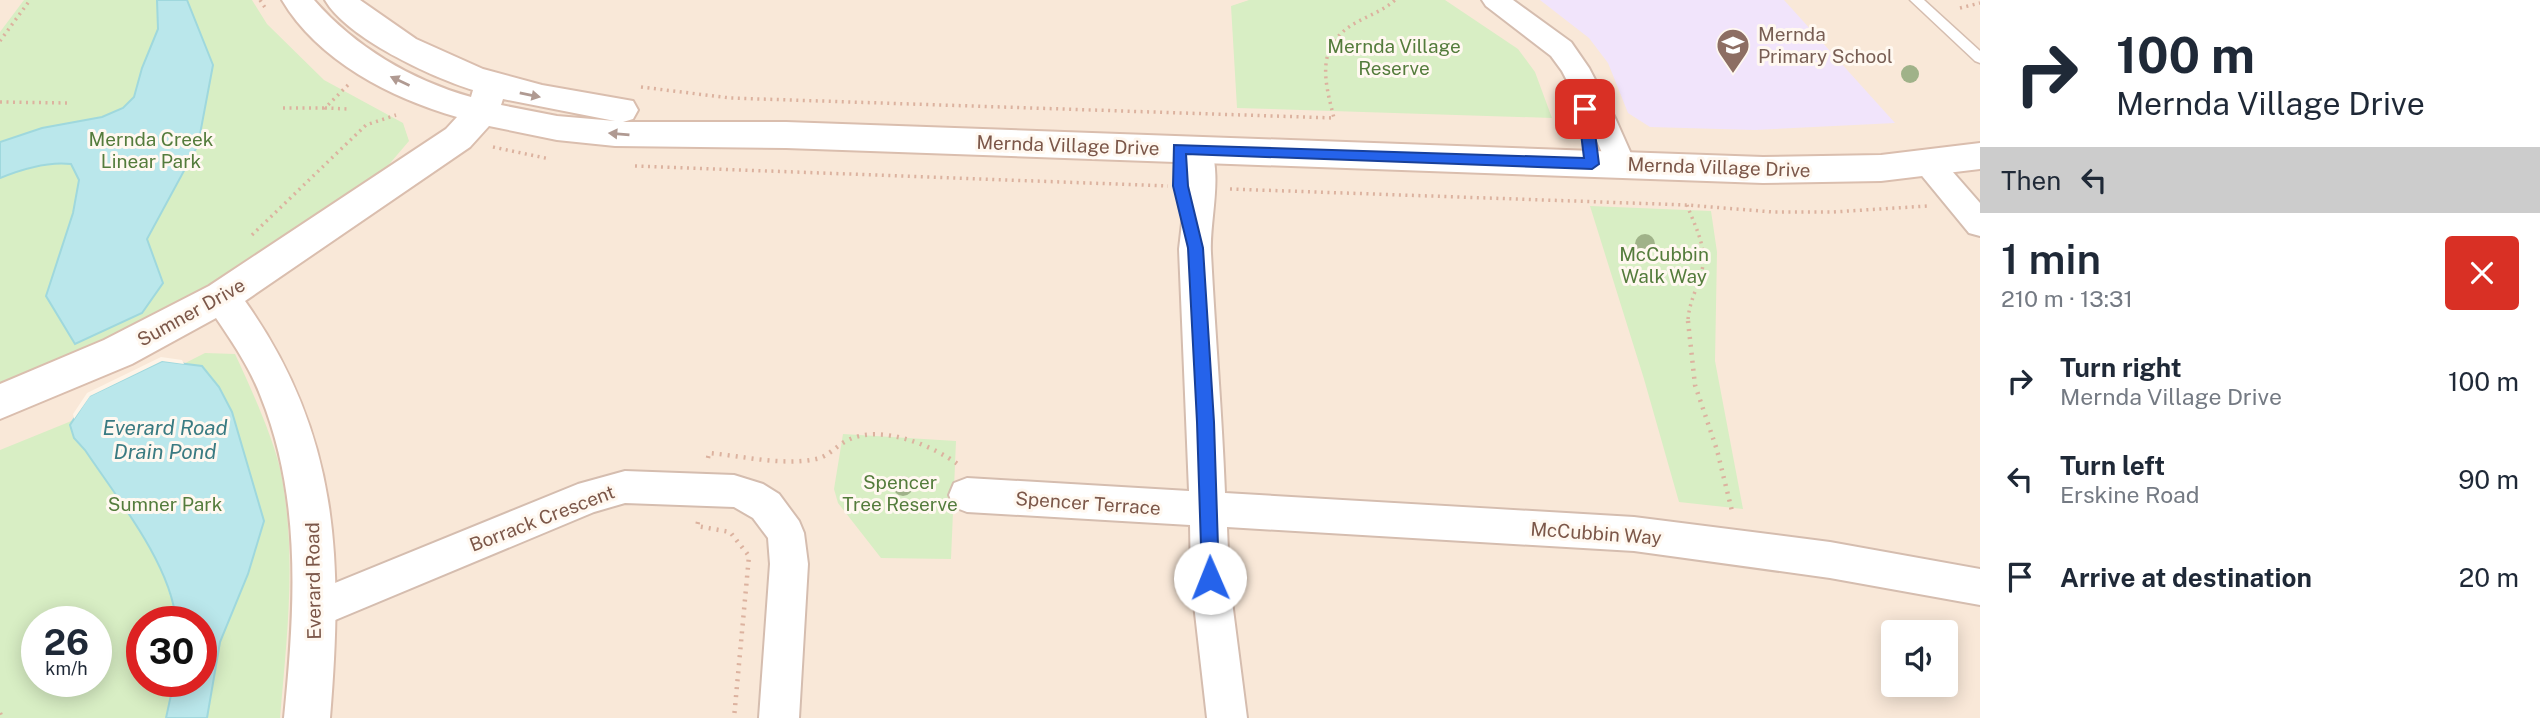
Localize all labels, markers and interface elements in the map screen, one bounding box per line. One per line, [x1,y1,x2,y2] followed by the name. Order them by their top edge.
[1758,23,1893,67] place label: Mernda Primary School
[1714,26,1752,75] school or university icon: Mernda Primary School
[2116,26,2255,84] text: 100 m
[2001,28,2092,119] icon: right
[1327,35,1461,79] park label: Mernda Village Reserve
[390,75,410,87] one-way arrow
[1555,79,1615,139] pin
[2116,85,2425,122] text: Mernda Village Drive
[519,90,541,101] one-way arrow
[1566,90,1604,128] icon: arrive
[89,128,214,172] park label: Mernda Creek Linear Park
[608,128,630,139] one-way arrow
[976,131,1160,159] street label: Mernda Village Drive
[1627,153,1811,181] street label: Mernda Village Drive
[2075,161,2113,199] icon: left
[2001,165,2061,196] text: Then
[2001,234,2101,283] text: 1 min
[2445,236,2519,310] button: close
[1619,243,1709,287] park label: McCubbin Walk Way
[133,273,249,351] street label: Sumner Drive
[2001,285,2133,312] text: 210 m · 13:31
[2060,352,2182,383] text: Turn right
[2001,362,2039,400] icon: right
[2448,366,2519,397] text: 100 m
[2060,383,2282,410] text: Mernda Village Drive
[102,415,228,464] water label: Everard Road Drain Pond
[2060,450,2165,481] text: Turn left
[2001,460,2039,498] icon: left
[2458,464,2519,495] text: 90 m
[842,471,958,515] park label: Spencer Tree Reserve
[466,480,618,556] street label: Borrack Crescent
[2060,481,2200,508] text: Erskine Road
[1015,487,1161,519] street label: Spencer Terrace
[108,493,223,515] park label: Sumner Park
[1530,517,1662,549] street label: McCubbin Way
[301,522,325,640] street label: Everard Road
[1173,541,1247,615] position arrow
[2001,558,2039,596] icon: arrive
[2060,562,2312,593] text: Arrive at destination
[2459,562,2519,593] text: 20 m
[126,606,217,697] speed limit sign: 30
[1881,620,1958,697] map controls
[1881,620,1958,697] button: sound
[44,622,89,663] text: 26
[45,658,88,679] text: km/h

